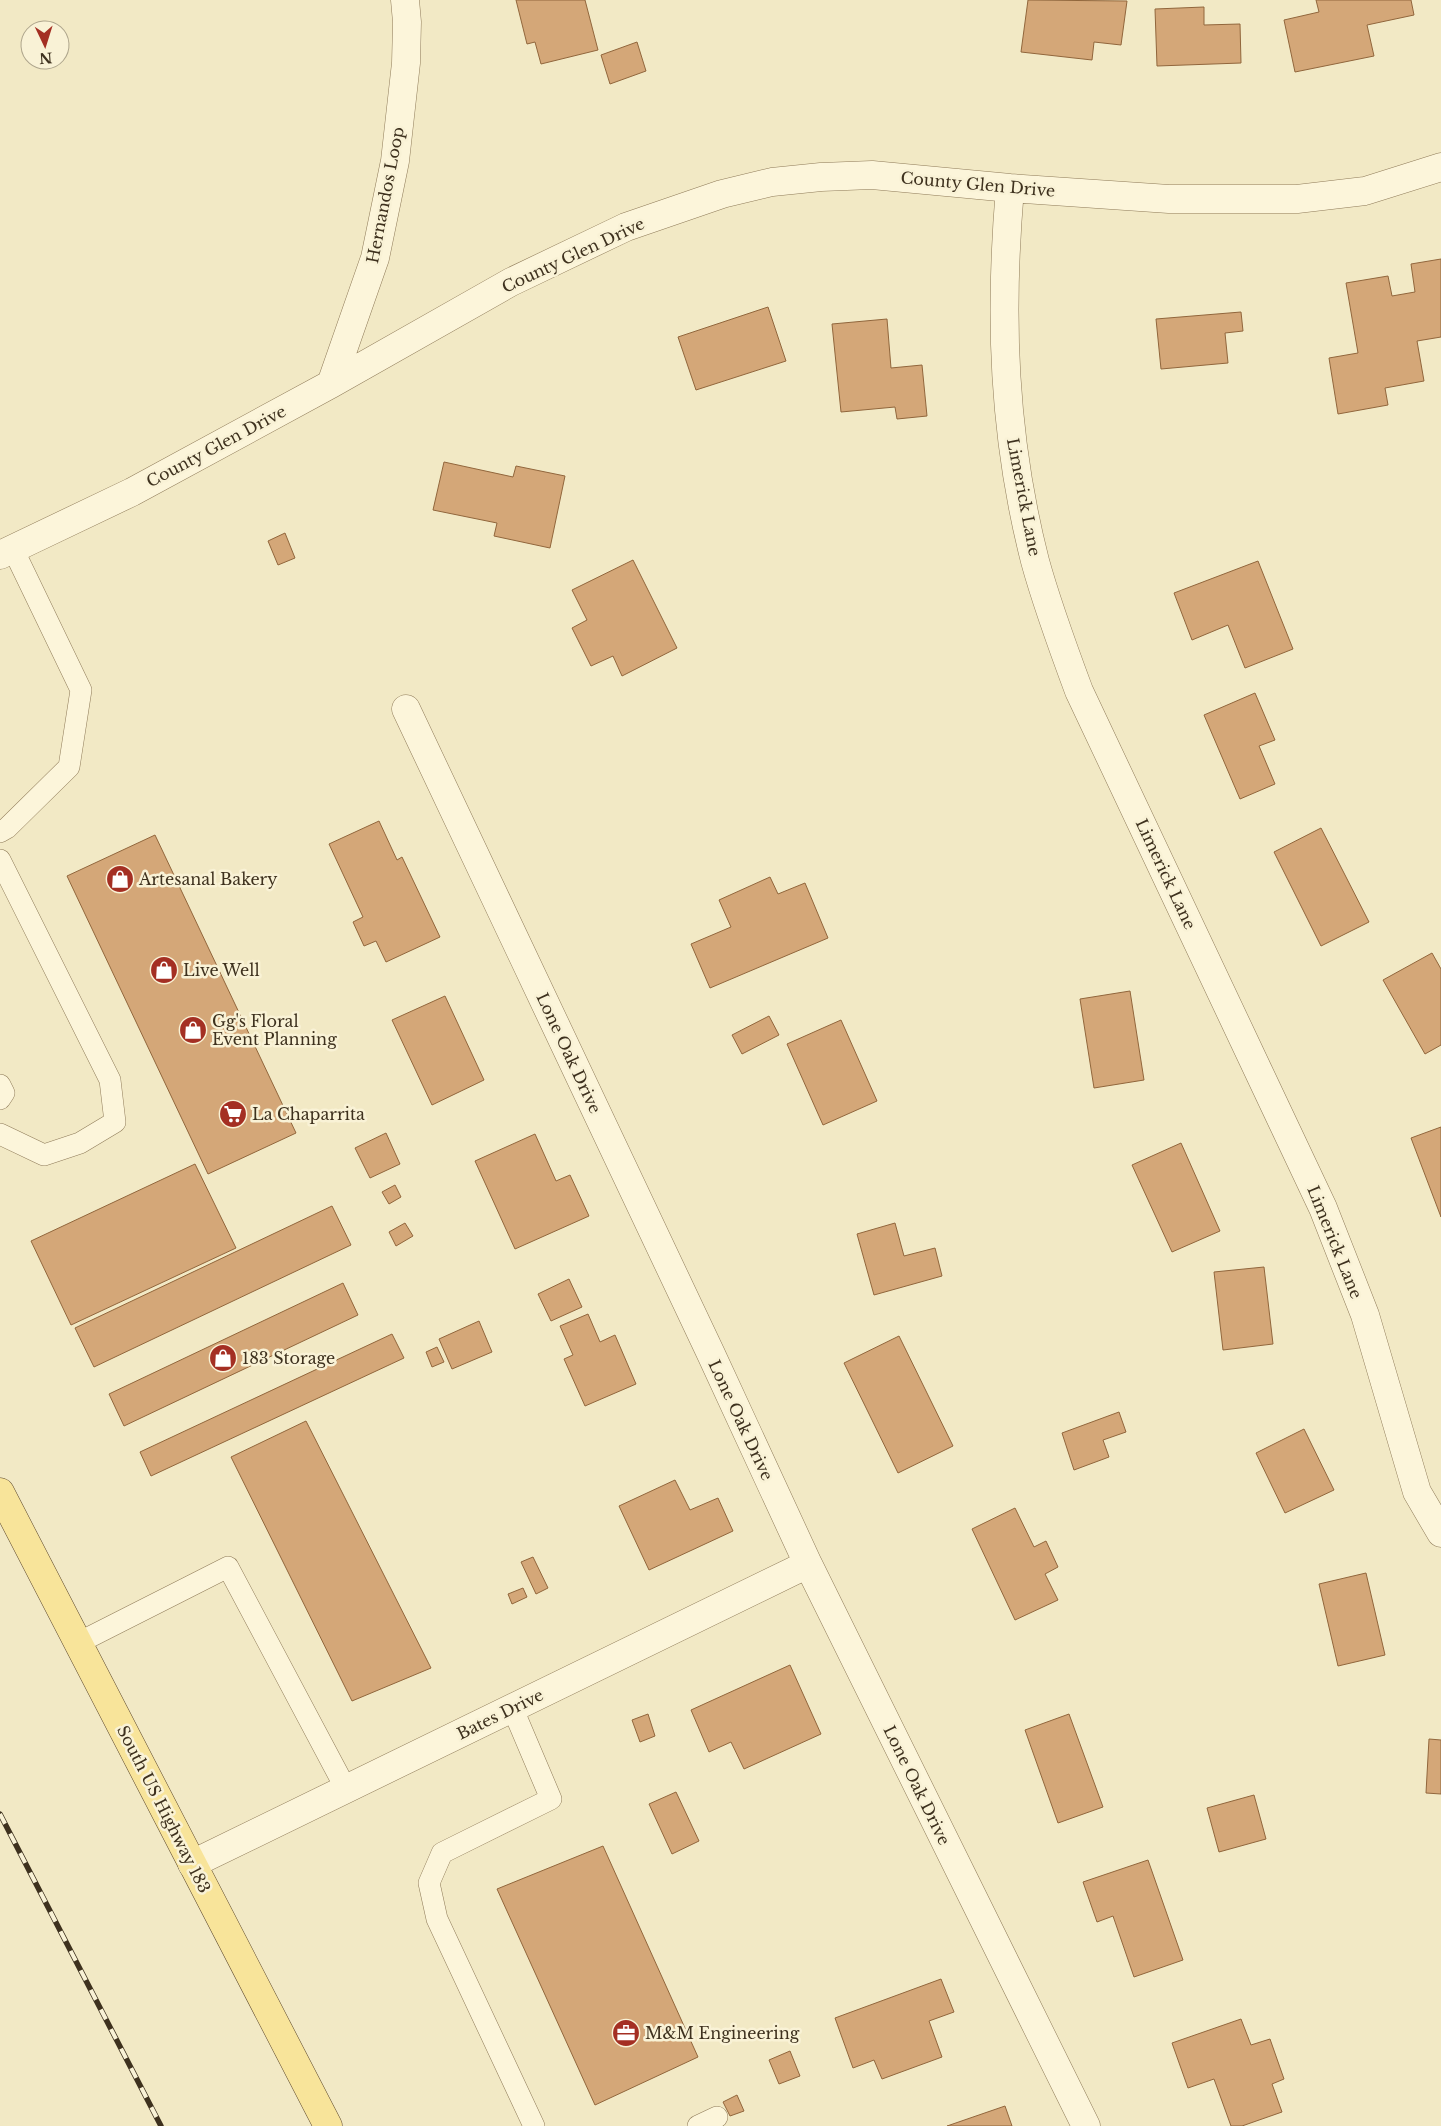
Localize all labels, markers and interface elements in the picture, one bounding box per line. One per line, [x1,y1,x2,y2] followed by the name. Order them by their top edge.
[20,20,70,70] north arrow
[39,49,53,67] text: N
[362,125,408,265] street label: Hernandos Loop
[900,167,1056,201] street label: County Glen Drive
[499,213,647,297] street label: County Glen Drive
[143,401,289,491] street label: County Glen Drive
[1003,436,1045,558] street label: Limerick Lane
[1132,815,1200,933] street label: Limerick Lane
[105,864,135,894] shop icon: Artesanal Bakery
[138,869,278,889] place label: Artesanal Bakery
[149,955,179,985] shop icon: Live Well
[183,960,260,980] place label: Live Well
[532,990,606,1116] street label: Lone Oak Drive
[212,1011,337,1049] place label: Gg's Floral Event Planning
[178,1015,208,1045] shop icon: Gg's Floral Event Planning
[218,1099,248,1129] supermarket icon: La Chaparrita
[252,1104,365,1124] place label: La Chaparrita
[1303,1183,1367,1301] street label: Limerick Lane
[208,1343,238,1373] shop icon: 183 Storage
[242,1348,335,1368] place label: 183 Storage
[704,1357,778,1483] street label: Lone Oak Drive
[453,1684,547,1744] street label: Bates Drive
[113,1722,215,1896] street label: South US Highway 183
[879,1722,955,1848] street label: Lone Oak Drive
[611,2018,641,2048] office icon: M&M Engineering
[645,2023,800,2043] place label: M&M Engineering

